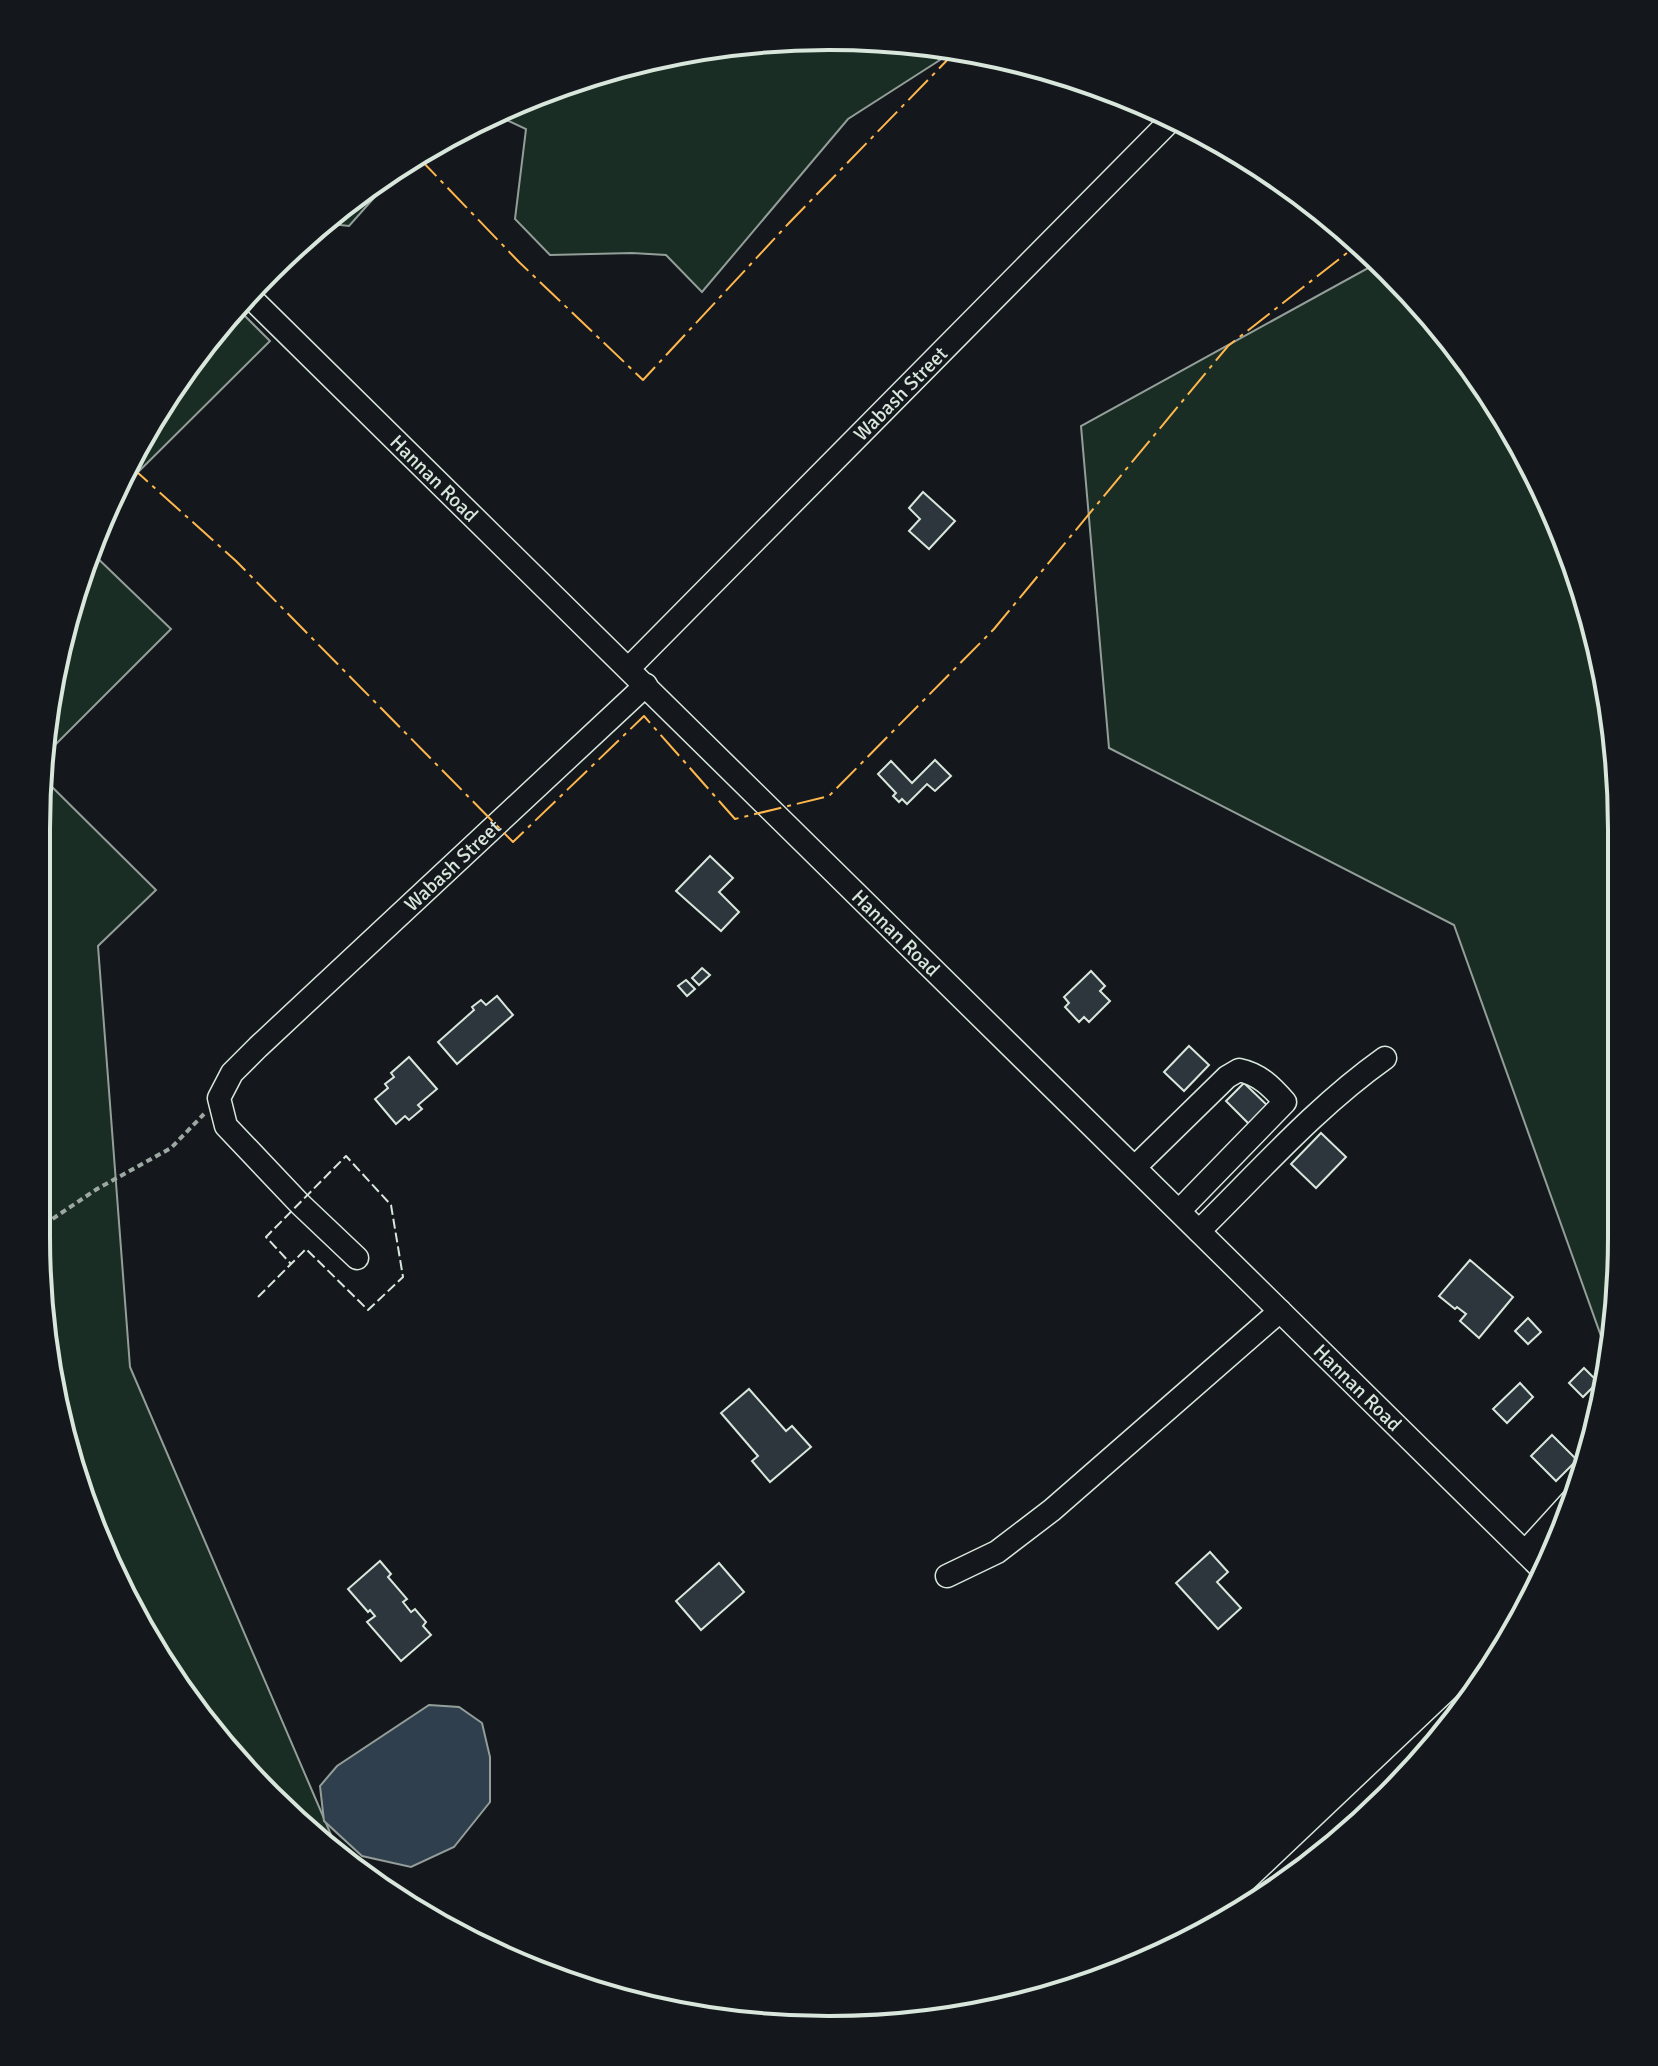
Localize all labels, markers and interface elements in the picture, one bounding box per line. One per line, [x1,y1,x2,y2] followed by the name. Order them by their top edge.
[848,341,953,446] street label: Wabash Street
[385,429,483,527] street label: Hannan Road
[399,814,506,917] street label: Wabash Street
[847,884,945,982] street label: Hannan Road
[1308,1339,1407,1436] street label: Hannan Road

